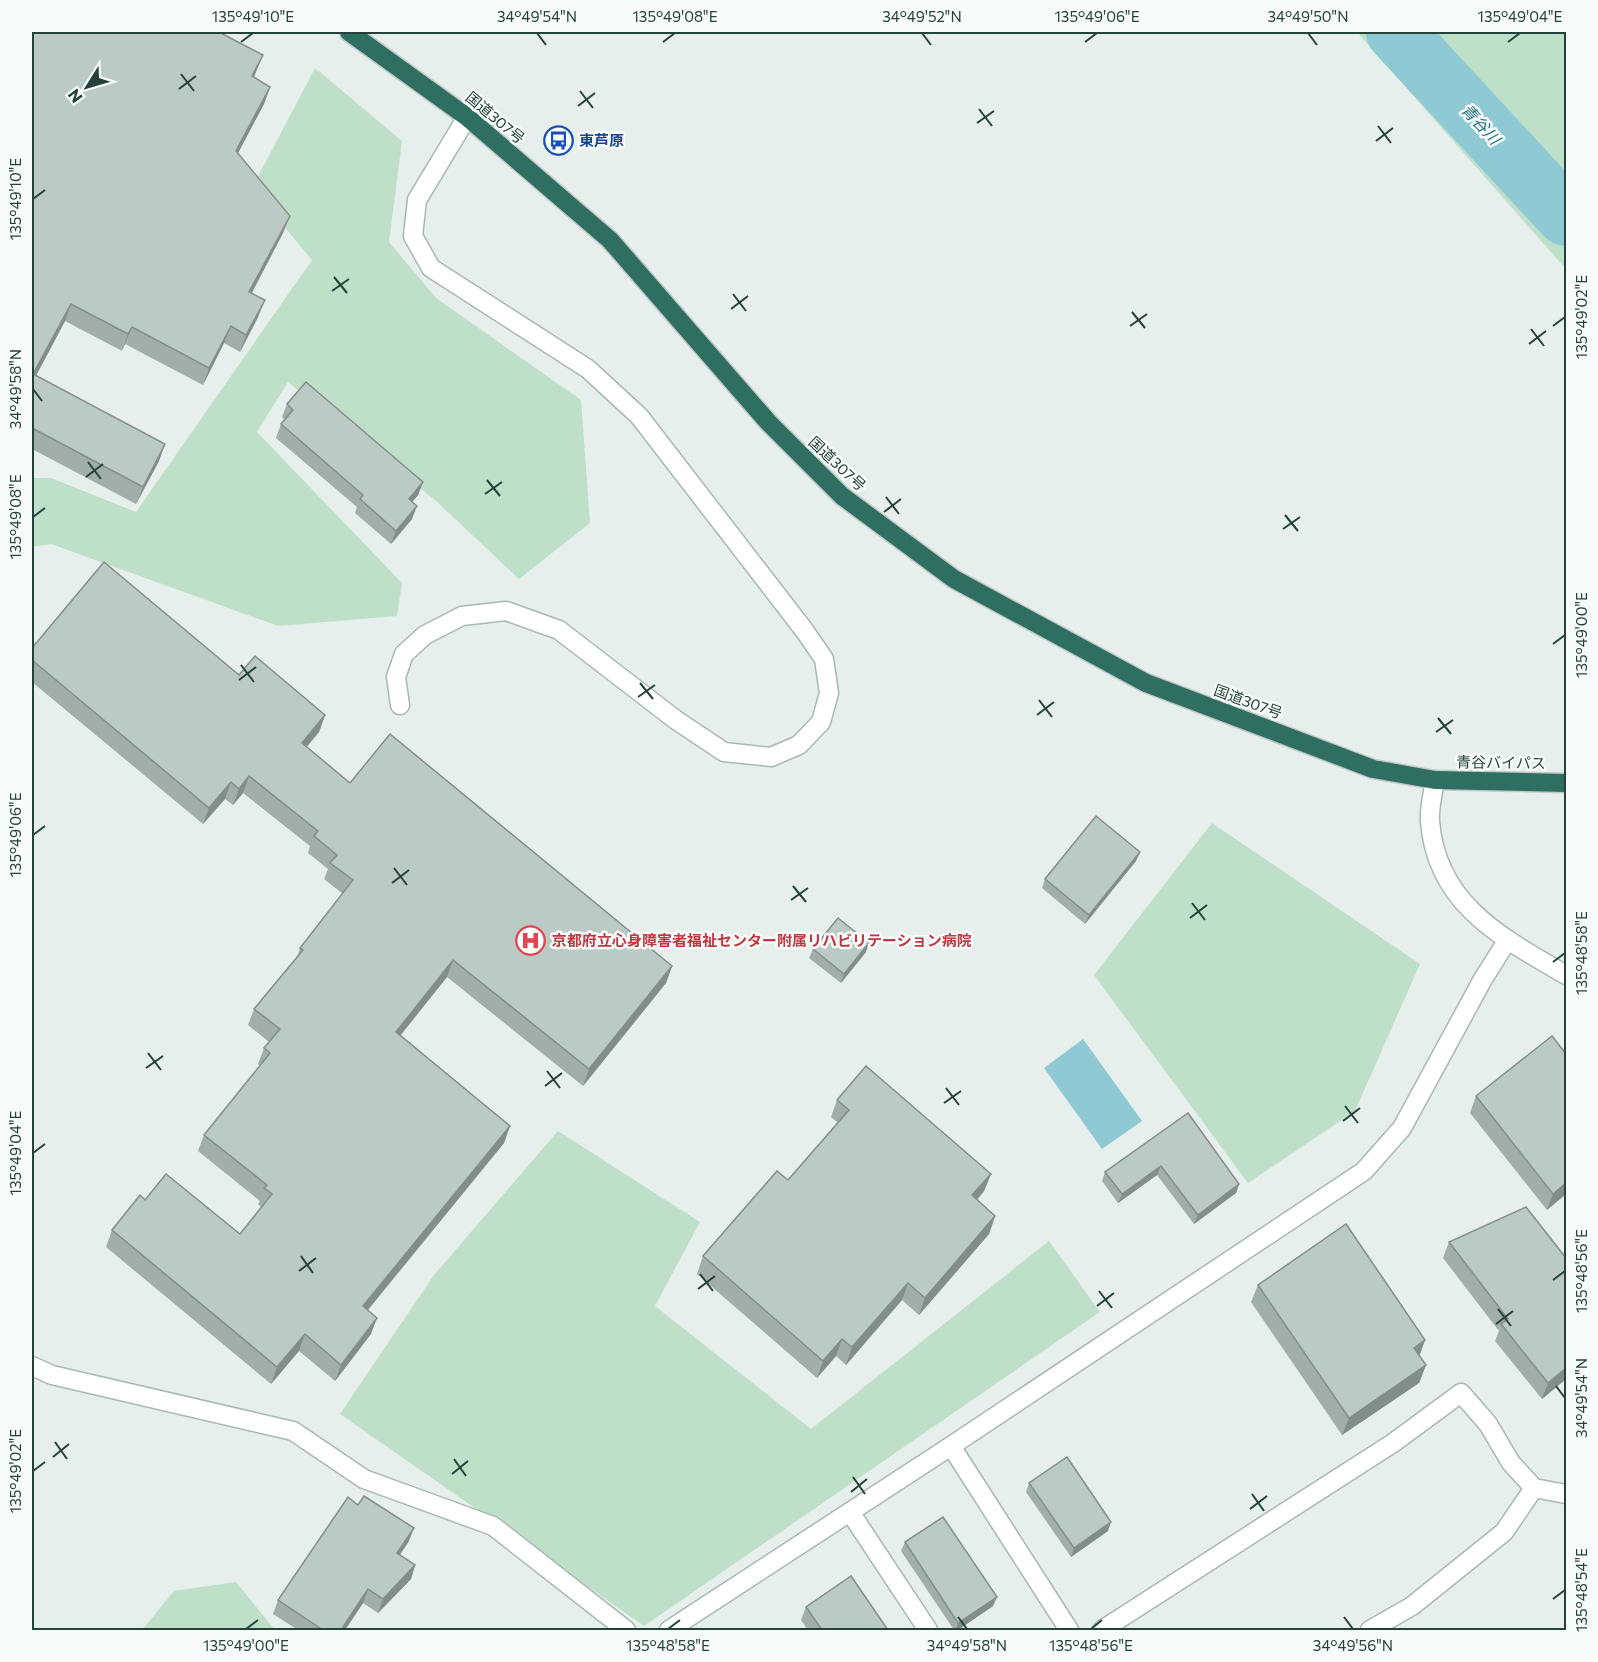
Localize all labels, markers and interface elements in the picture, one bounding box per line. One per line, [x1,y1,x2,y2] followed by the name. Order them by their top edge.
[212,7,294,25] text: 135°49'10"E
[497,7,577,25] text: 34°49'54"N
[632,7,718,25] text: 135°49'08"E
[882,7,962,25] text: 34°49'52"N
[1054,7,1140,25] text: 135°49'06"E
[1267,7,1349,25] text: 34°49'50"N
[1477,7,1563,25] text: 135°49'04"E
[57,57,117,117] north arrow
[63,86,86,107] text: N
[463,87,529,147] street label: 国道307号
[1458,100,1506,149] water label: 青谷川
[542,125,574,157] bus stop icon: 東芦原
[579,131,624,149] place label: 東芦原
[6,158,24,240] text: 135°49'10"E
[1572,275,1590,359] text: 135°49'02"E
[6,349,24,429] text: 34°49'58"N
[806,432,870,494] street label: 国道307号
[6,474,24,560] text: 135°49'08"E
[1572,592,1590,678] text: 135°49'00"E
[1212,680,1285,722] street label: 国道307号
[1456,752,1546,772] street label: 青谷バイパス
[6,792,24,878] text: 135°49'06"E
[1572,911,1590,995] text: 135°48'58"E
[515,925,547,957] hospital icon: 京都府立心身障害者福祉センター附属リハビリテーション病院
[552,931,972,949] place label: 京都府立心身障害者福祉センター附属リハビリテーション病院
[6,1110,24,1196] text: 135°49'04"E
[1572,1229,1590,1313] text: 135°48'56"E
[1572,1358,1590,1438] text: 34°49'54"N
[6,1429,24,1513] text: 135°49'02"E
[1572,1548,1590,1632] text: 135°48'54"E
[203,1636,289,1654] text: 135°49'00"E
[626,1636,710,1654] text: 135°48'58"E
[927,1636,1007,1654] text: 34°49'58"N
[1049,1636,1133,1654] text: 135°48'56"E
[1313,1636,1393,1654] text: 34°49'56"N

